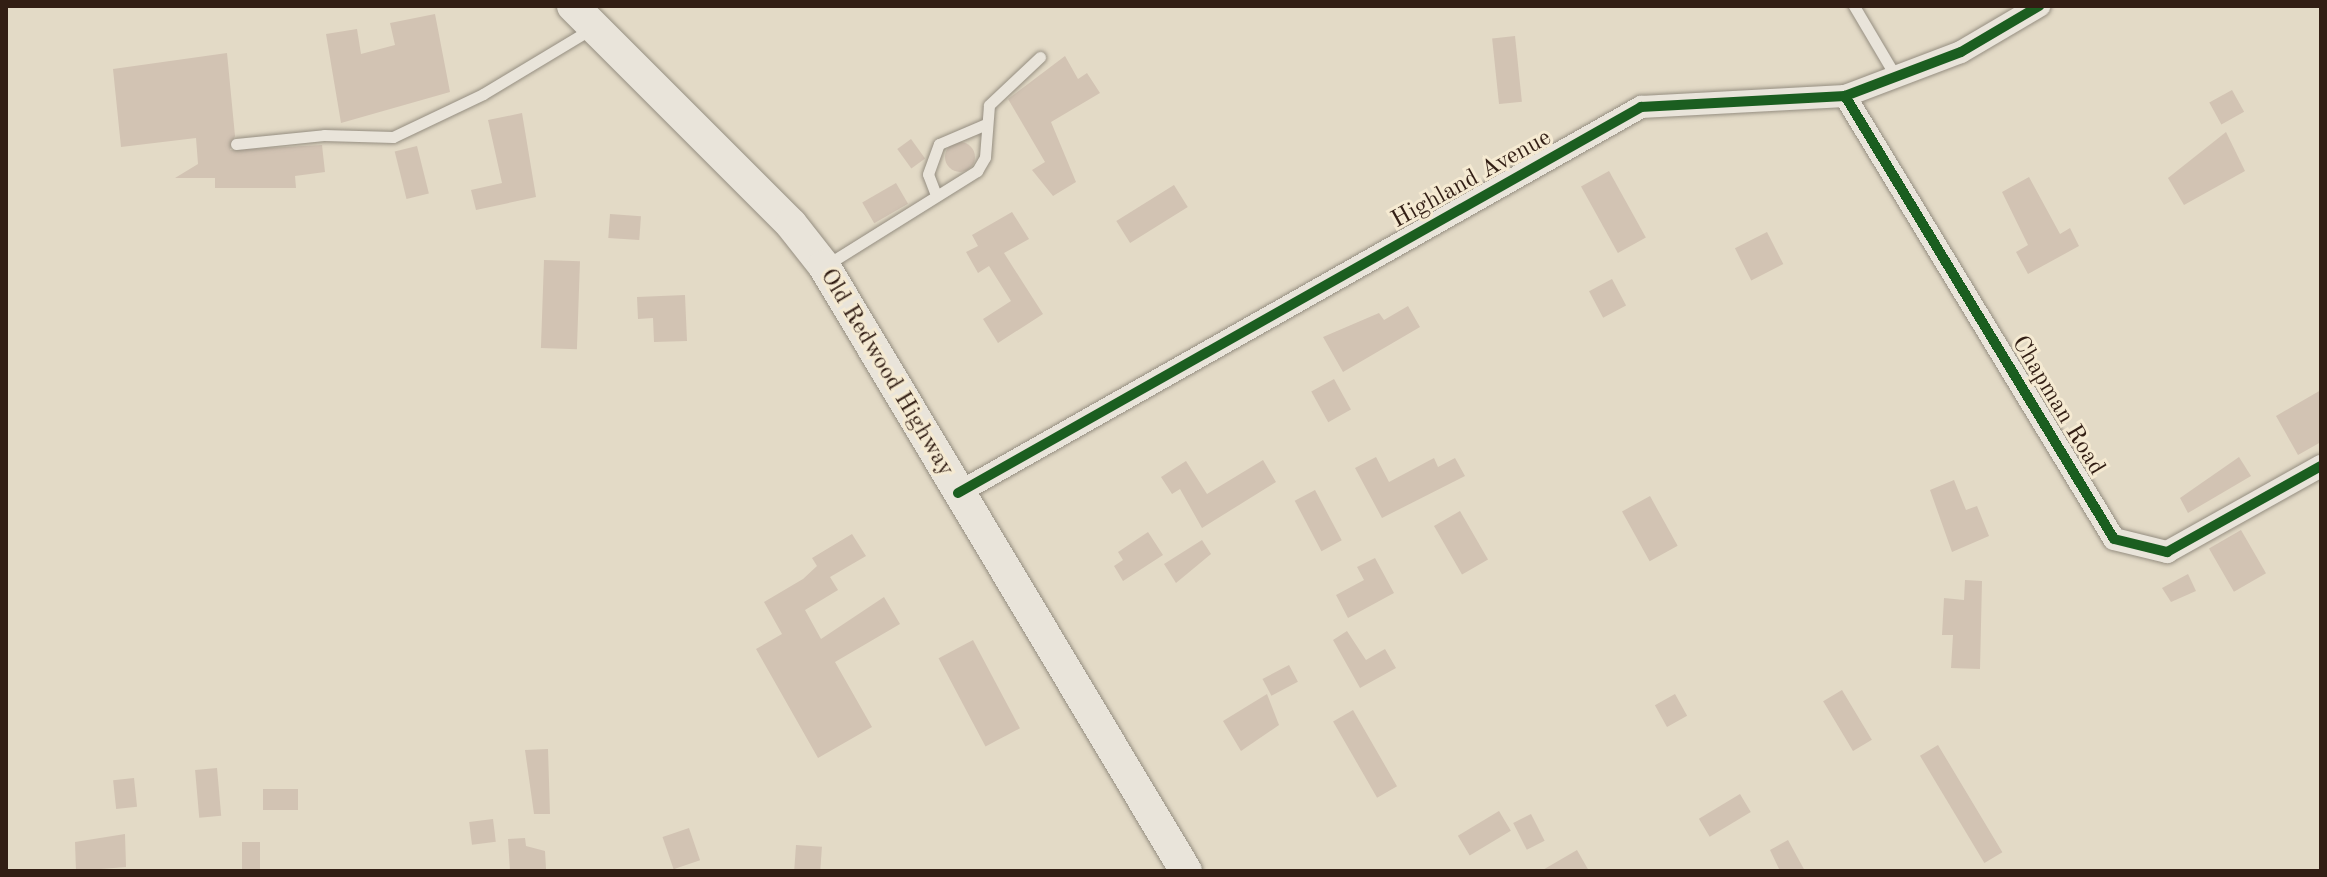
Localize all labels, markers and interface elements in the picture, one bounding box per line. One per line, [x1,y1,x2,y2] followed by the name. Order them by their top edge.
[1387,124,1557,236] street label: Highland Avenue
[813,264,959,482] street label: Old Redwood Highway
[2004,331,2110,481] street label: Chapman Road

